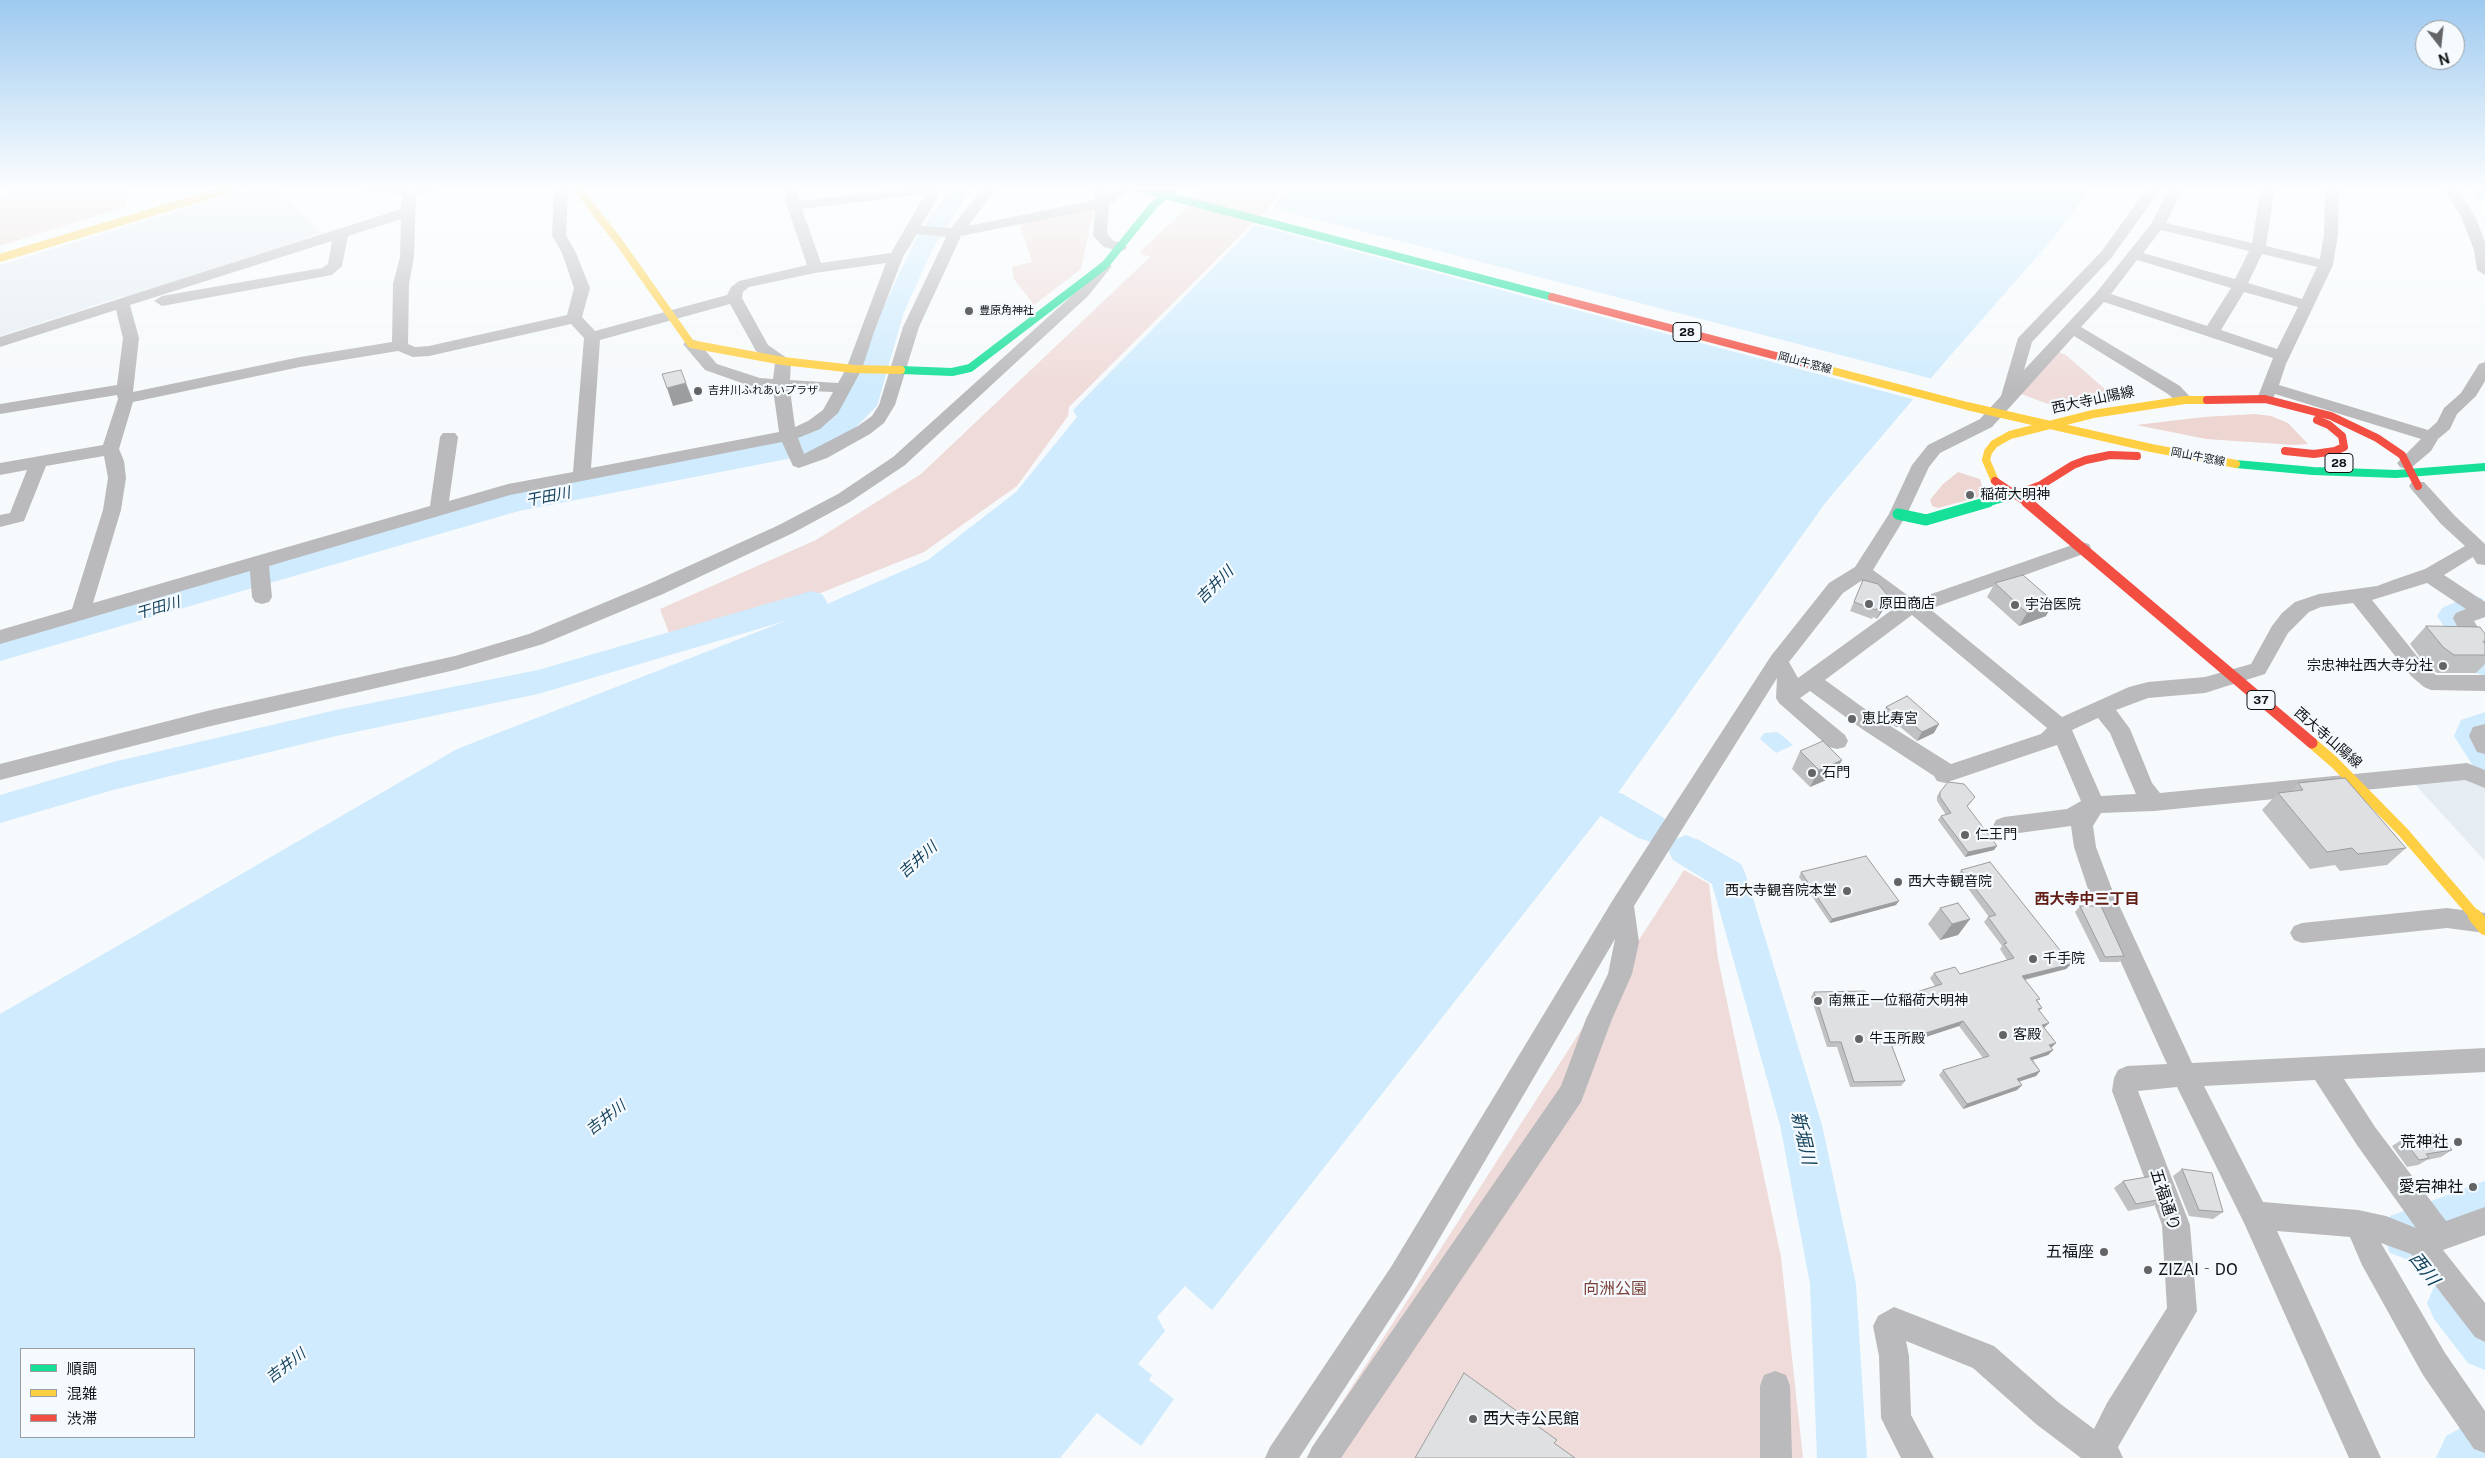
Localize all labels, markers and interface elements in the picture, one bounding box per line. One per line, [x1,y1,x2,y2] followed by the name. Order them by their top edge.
[2415,20,2465,70] north arrow
[2436,49,2451,68] text: N
[979,304,1034,318] place label: 豊原角神社
[963,305,975,317] marker: 豊原角神社
[1673,322,1701,342] road number: 28
[1777,350,1833,376] street label: 岡山牛窓線
[2050,383,2136,417] street label: 西大寺山陽線
[708,384,818,398] place label: 吉井川ふれあいプラザ
[692,385,704,397] marker: 吉井川ふれあいプラザ
[2170,445,2226,469] street label: 岡山牛窓線
[2325,453,2353,472] road number: 28
[524,484,572,510] water label: 干田川
[1980,487,2050,503] place label: 稲荷大明神
[1964,489,1976,501] marker: 稲荷大明神
[1193,563,1237,607] water label: 吉井川
[134,593,182,623] water label: 干田川
[1879,596,1935,612] place label: 原田商店
[2025,597,2081,613] place label: 宇治医院
[1863,598,1875,610] marker: 原田商店
[2009,599,2021,611] marker: 宇治医院
[2307,658,2433,674] place label: 宗忠神社西大寺分社
[2437,660,2449,672] marker: 宗忠神社西大寺分社
[2247,690,2275,710] road number: 37
[2291,704,2365,772] street label: 西大寺山陽線
[1862,711,1918,727] place label: 恵比寿宮
[1846,713,1858,725] marker: 恵比寿宮
[1822,765,1850,781] place label: 石門
[1806,767,1818,779] marker: 石門
[1975,827,2017,843] place label: 仁王門
[1959,829,1971,841] marker: 仁王門
[895,838,941,882] water label: 吉井川
[1908,874,1992,890] place label: 西大寺観音院
[1892,876,1904,888] marker: 西大寺観音院
[1725,883,1837,899] place label: 西大寺観音院本堂
[1841,885,1853,897] marker: 西大寺観音院本堂
[2035,890,2139,908] district label: 西大寺中三丁目
[2043,951,2085,967] place label: 千手院
[2027,953,2039,965] marker: 千手院
[1828,993,1968,1009] place label: 南無正一位稲荷大明神
[1812,995,1824,1007] marker: 南無正一位稲荷大明神
[2013,1027,2041,1043] place label: 客殿
[1997,1029,2009,1041] marker: 客殿
[1869,1031,1925,1047] place label: 牛玉所殿
[1853,1033,1865,1045] marker: 牛玉所殿
[583,1097,629,1139] water label: 吉井川
[1786,1109,1820,1167] water label: 新堀川
[2400,1132,2448,1152] place label: 荒神社
[2452,1136,2464,1148] marker: 荒神社
[2146,1167,2184,1233] street label: 五福通り
[2399,1177,2463,1197] place label: 愛宕神社
[2467,1181,2479,1193] marker: 愛宕神社
[2046,1242,2094,1262] place label: 五福座
[2098,1246,2110,1258] marker: 五福座
[2404,1248,2444,1290] water label: 西川
[2158,1260,2238,1280] place label: ZIZAI‐DO
[2142,1264,2154,1276] marker: ZIZAI‐DO
[1583,1279,1647,1299] park label: 向洲公園
[263,1345,309,1387] water label: 吉井川
[20,1348,195,1438] legend
[67,1360,97,1377] text: 順調
[67,1385,97,1402] text: 混雑
[1483,1409,1579,1429] place label: 西大寺公民館
[67,1410,97,1427] text: 渋滞
[1467,1413,1479,1425] marker: 西大寺公民館

